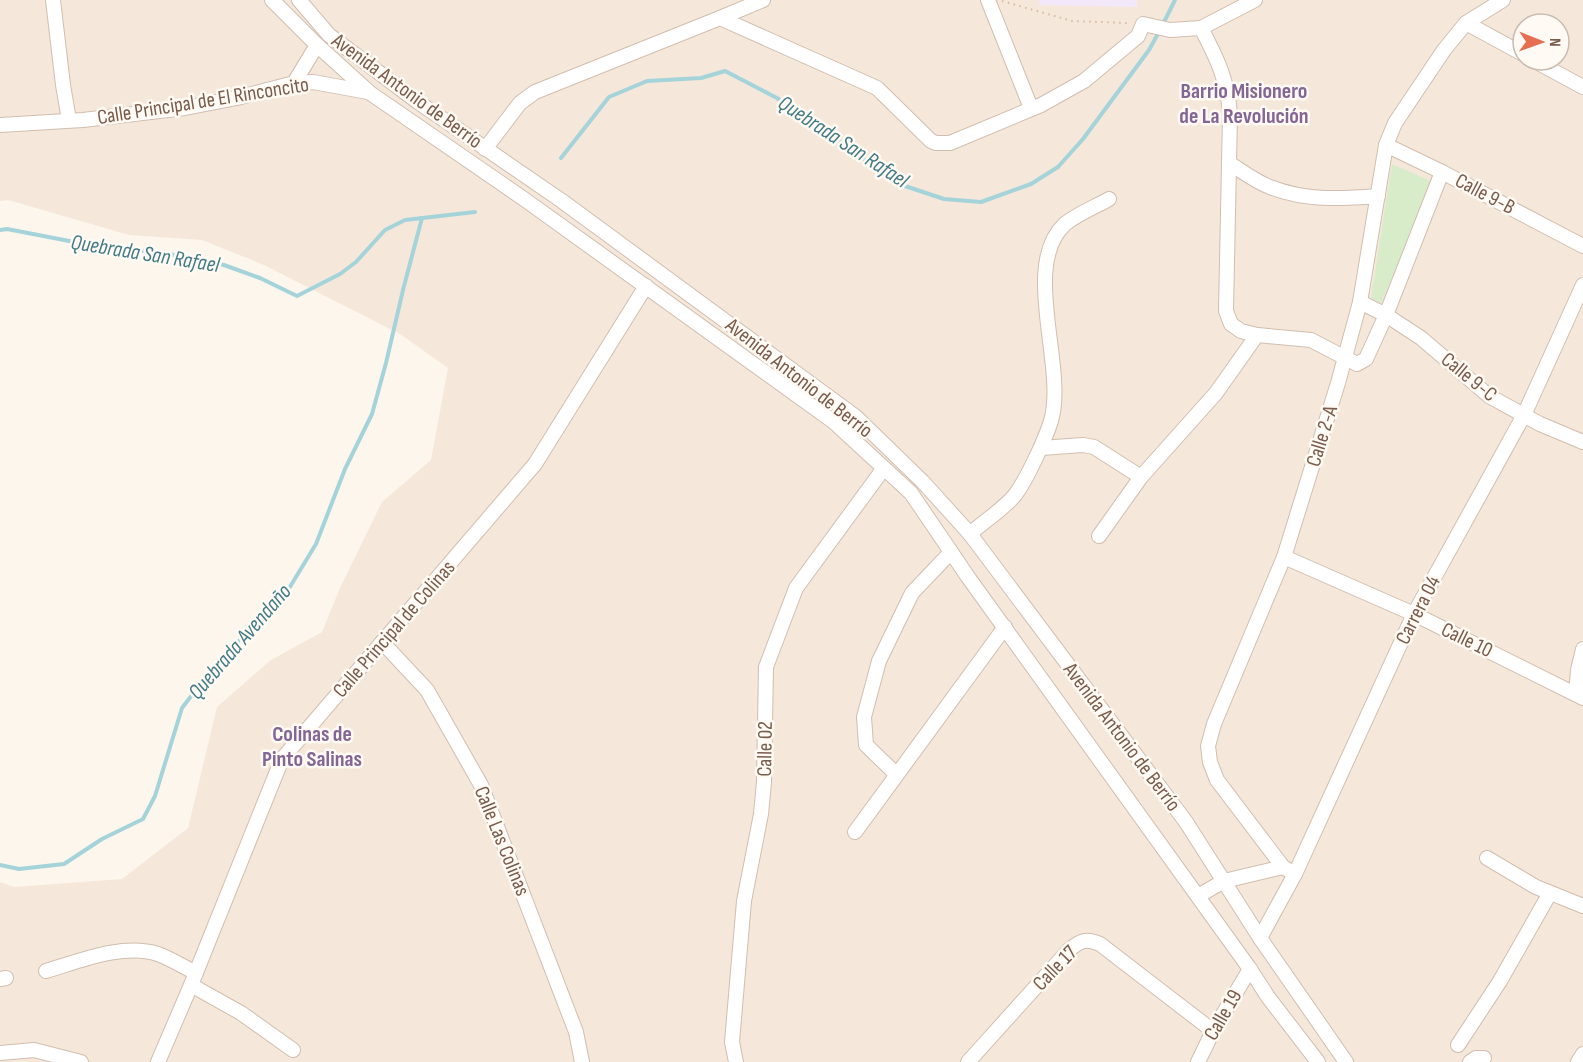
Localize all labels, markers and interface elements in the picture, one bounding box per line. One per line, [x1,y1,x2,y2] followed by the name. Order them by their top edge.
[1511,12,1571,72] north arrow
[326,28,487,154] street label: Avenida Antonio de Berrío
[1545,38,1564,47] text: N
[95,72,311,130] street label: Calle Principal de El Rinconcito
[1179,78,1309,130] district label: Barrio Misionero de La Revolución
[773,90,914,195] water label: Quebrada San Rafael
[1451,168,1519,220] street label: Calle 9-B
[69,229,222,279] water label: Quebrada San Rafael
[720,312,877,443] street label: Avenida Antonio de Berrío
[1436,347,1502,407] street label: Calle 9-C
[1301,402,1343,470] street label: Calle 2-A
[328,555,460,703] street label: Calle Principal de Colinas
[1390,571,1446,648] street label: Carrera 04
[183,579,297,705] water label: Quebrada Avendaño
[1437,617,1497,663] street label: Calle 10
[1057,657,1186,816] street label: Avenida Antonio de Berrío
[262,721,362,773] district label: Colinas de Pinto Salinas
[752,721,778,777] street label: Calle 02
[469,783,535,899] street label: Calle Las Colinas
[1028,940,1083,996] street label: Calle 17
[1199,985,1247,1045] street label: Calle 19

